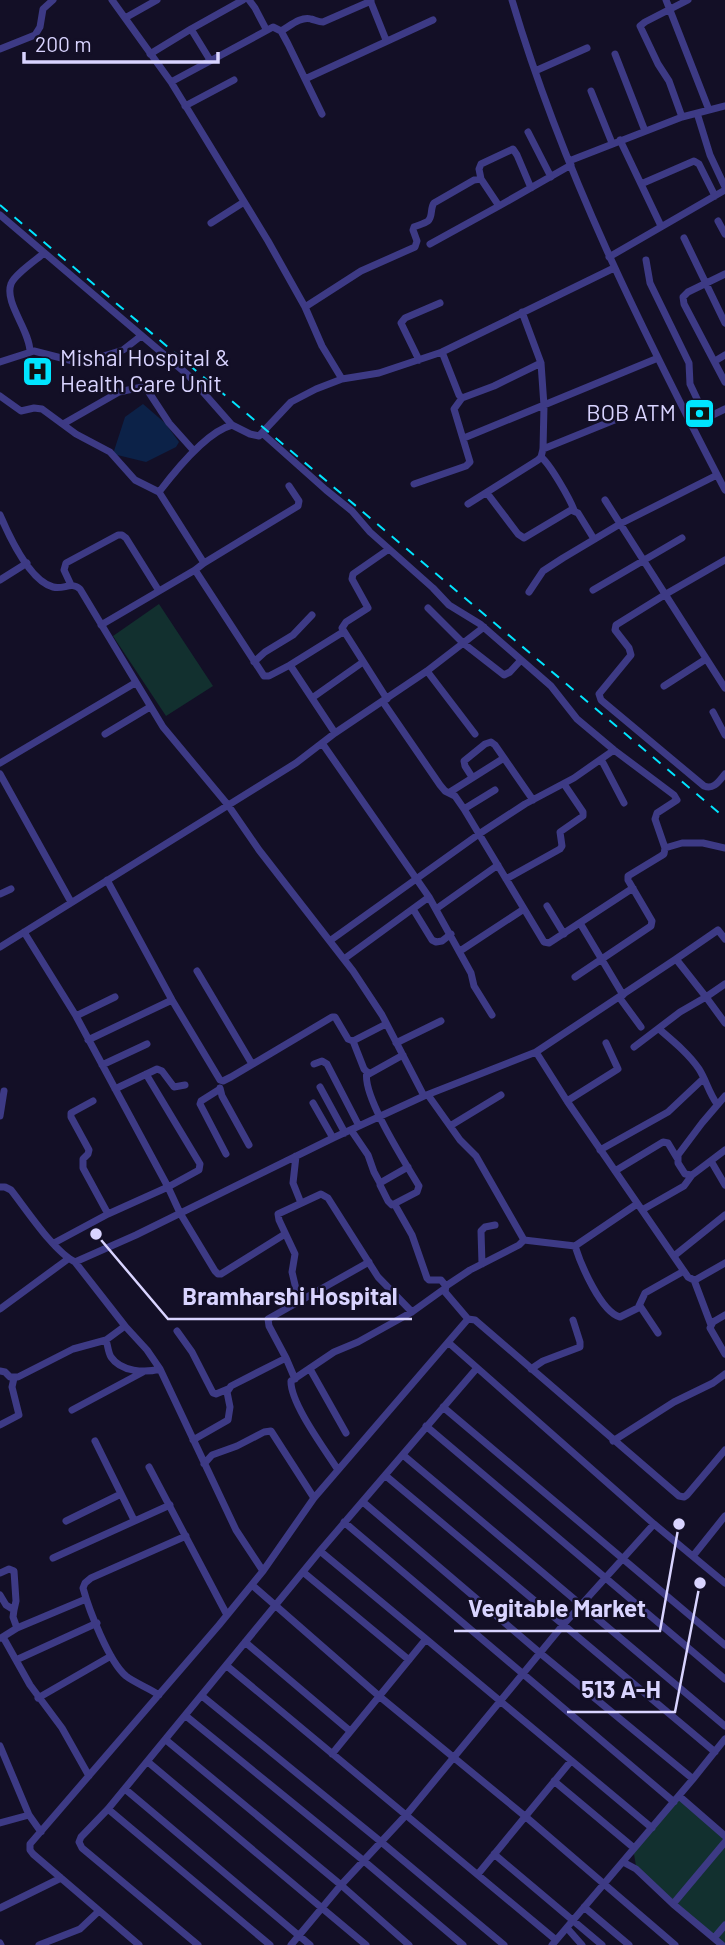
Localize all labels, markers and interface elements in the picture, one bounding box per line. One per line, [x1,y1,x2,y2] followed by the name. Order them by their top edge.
[24,21,219,65] scale bar
[35,31,92,56] text: 200 m
[60,343,230,397] place label: Mishal Hospital & Health Care Unit
[20,354,54,388] hospital icon: Mishal Hospital & Health Care Unit
[682,396,716,430] bank icon: BOB ATM
[586,398,676,426] place label: BOB ATM
[168,1274,412,1319] callout: Bramharshi Hospital
[182,1281,398,1310] text: Bramharshi Hospital
[454,1586,660,1631] callout: Vegitable Market
[468,1593,646,1622] text: Vegitable Market
[567,1667,675,1712] callout: 513 A-H
[581,1674,661,1703] text: 513 A-H

